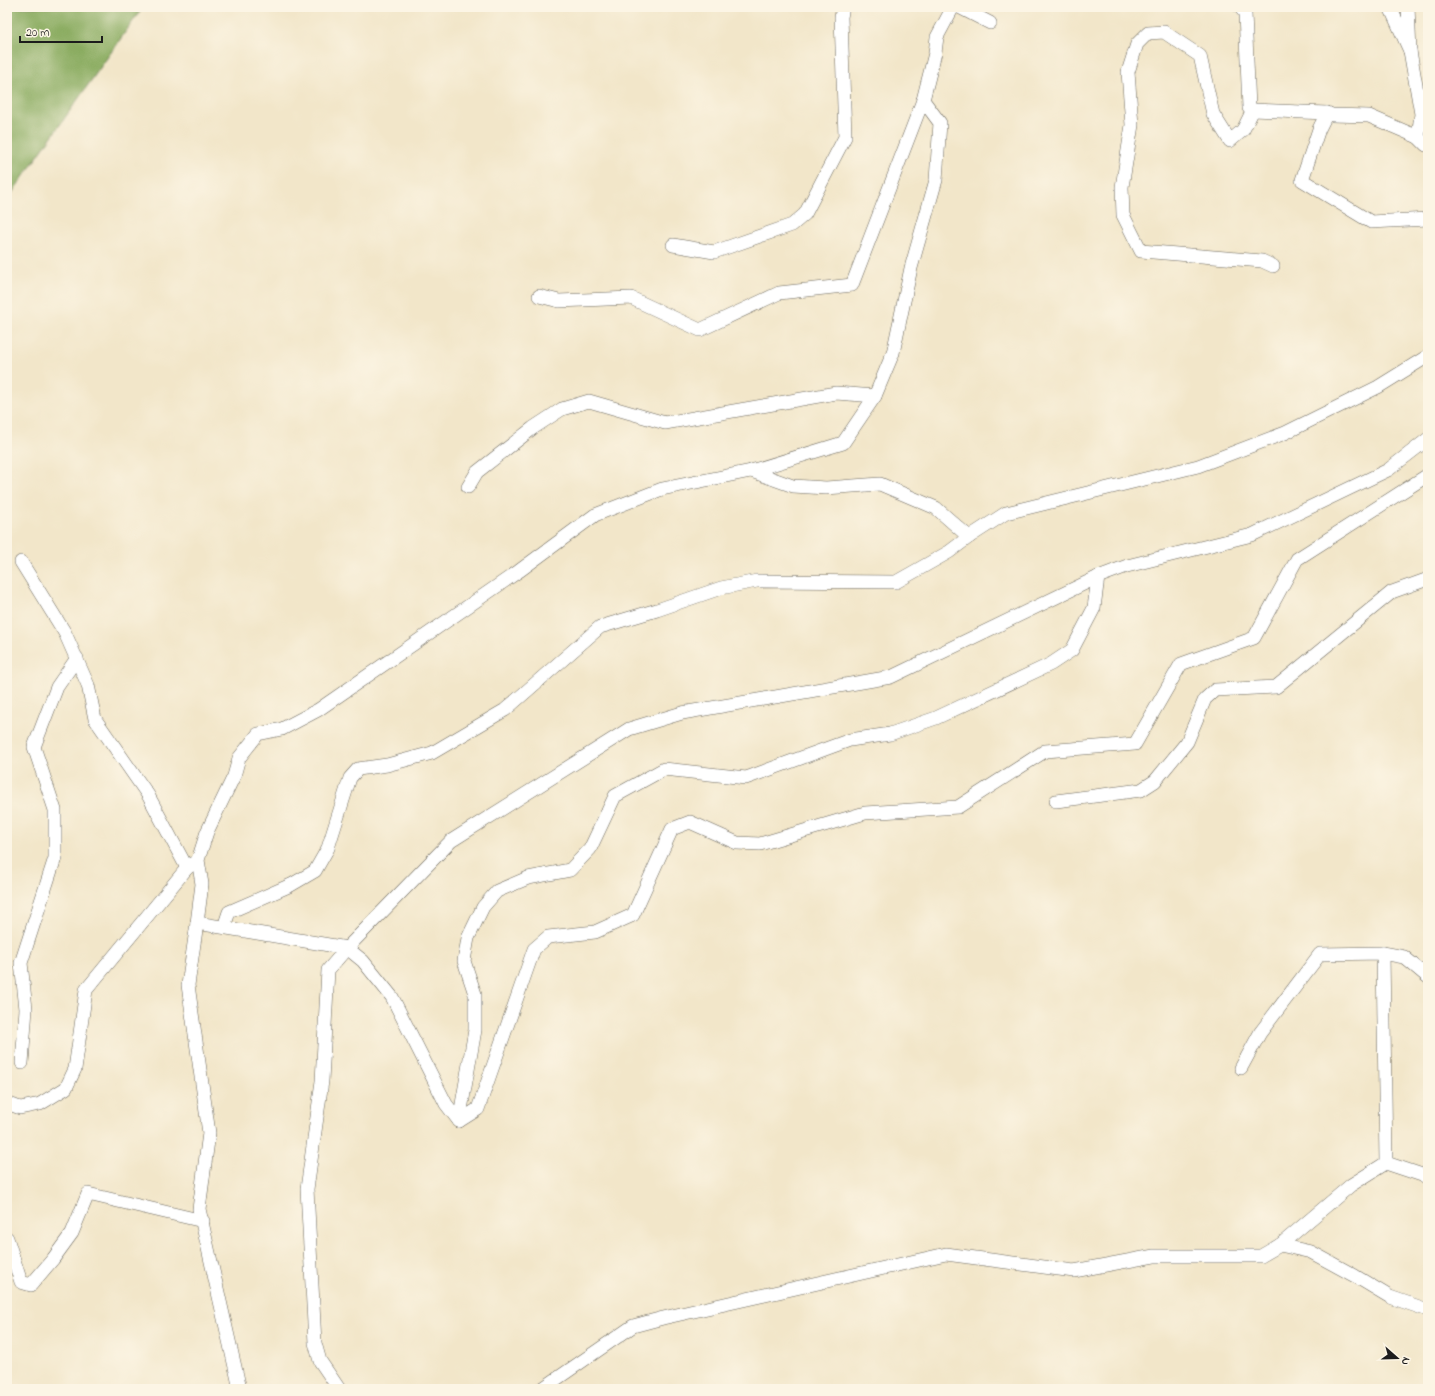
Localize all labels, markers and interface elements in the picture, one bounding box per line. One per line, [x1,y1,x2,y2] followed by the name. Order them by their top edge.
[20,18,102,44] scale bar
[26,24,49,42] text: 20 m
[1377,1338,1417,1378] north arrow
[1397,1355,1414,1367] text: N

